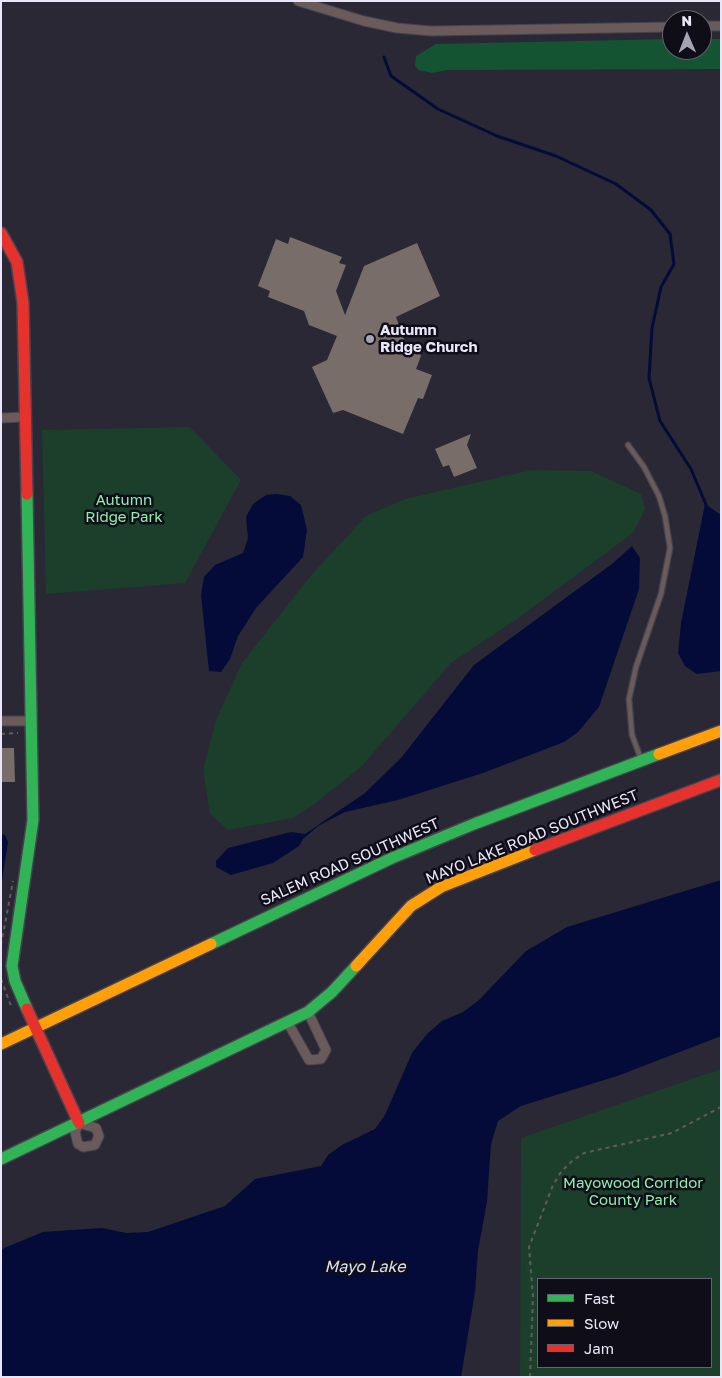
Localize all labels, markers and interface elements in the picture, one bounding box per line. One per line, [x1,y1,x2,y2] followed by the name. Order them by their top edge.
[662,10,712,60] north arrow
[681,12,692,29] text: N
[380,321,478,356] place label: Autumn Ridge Church
[364,333,376,345] marker: Autumn Ridge Church
[85,491,163,526] park label: Autumn Ridge Park
[423,786,641,888] street label: MAYO LAKE ROAD SOUTHWEST
[258,814,442,910] street label: SALEM ROAD SOUTHWEST
[563,1174,703,1209] park label: Mayowood Corridor County Park
[324,1257,406,1277] water label: Mayo Lake
[537,1278,712,1368] legend
[584,1289,615,1307] text: Fast
[584,1314,619,1332] text: Slow
[584,1339,614,1357] text: Jam

